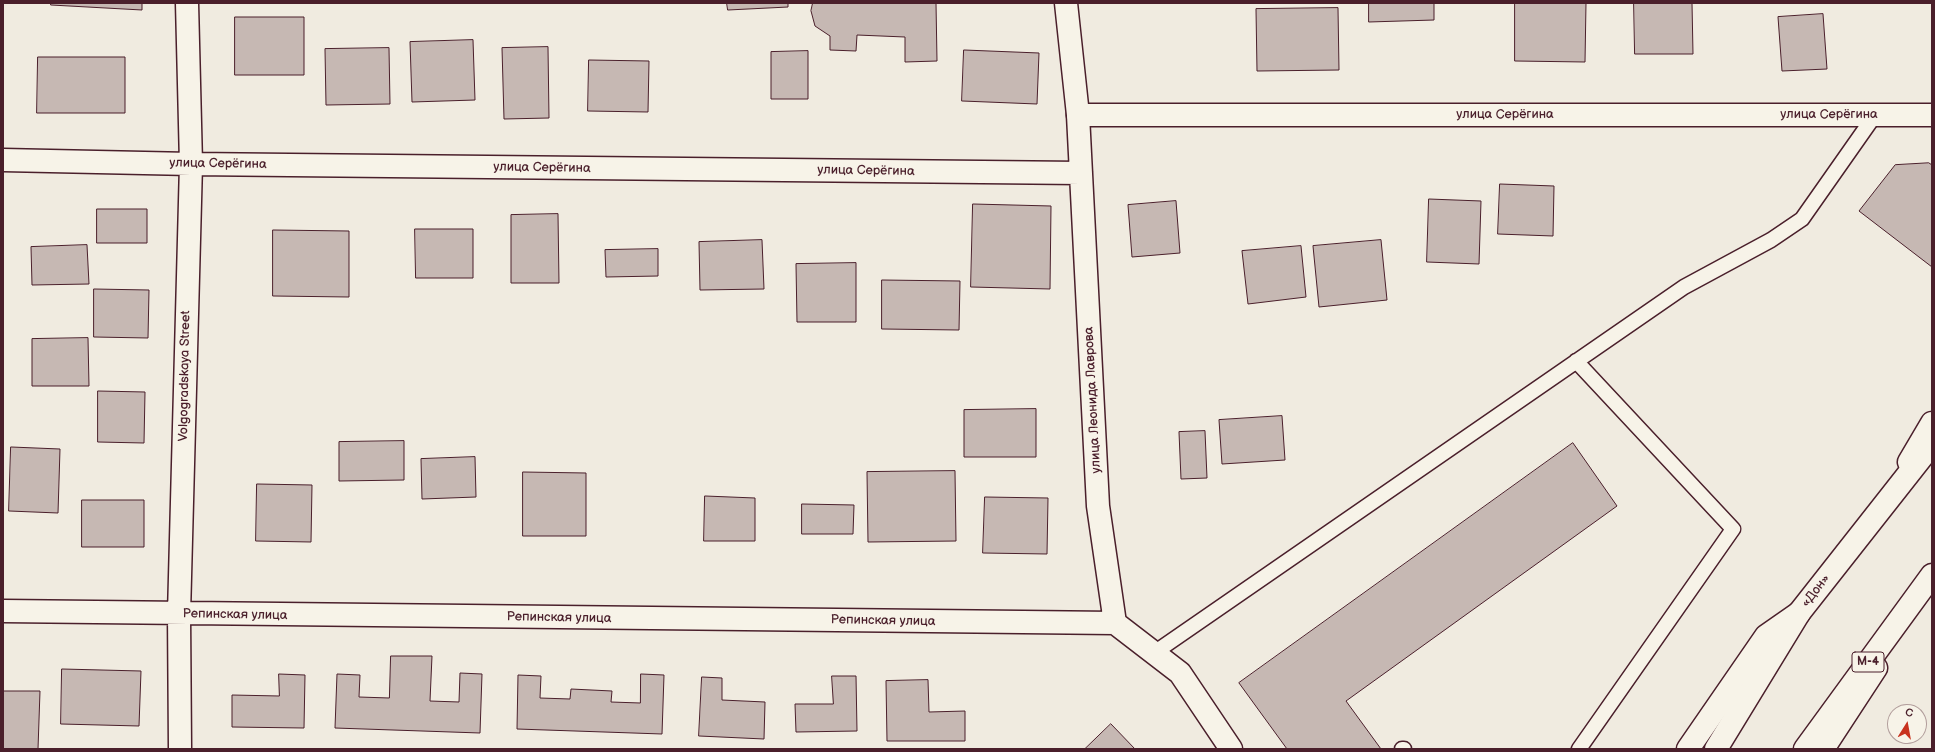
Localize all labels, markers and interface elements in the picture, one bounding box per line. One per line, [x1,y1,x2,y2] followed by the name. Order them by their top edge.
[1456,107,1554,123] street label: улица Серёгина
[1780,107,1878,123] street label: улица Серёгина
[169,155,267,173] street label: улица Серёгина
[493,159,591,177] street label: улица Серёгина
[817,162,915,180] street label: улица Серёгина
[176,310,194,442] street label: Volgogradskaya Street
[1081,326,1105,474] street label: улица Леонида Лаврова
[1798,571,1834,611] street label: «Дон»
[182,606,288,624] street label: Репинская улица
[506,609,612,627] street label: Репинская улица
[830,612,936,630] street label: Репинская улица
[1852,652,1884,672] road number: М-4
[1887,704,1927,744] north arrow
[1904,706,1914,720] text: С

